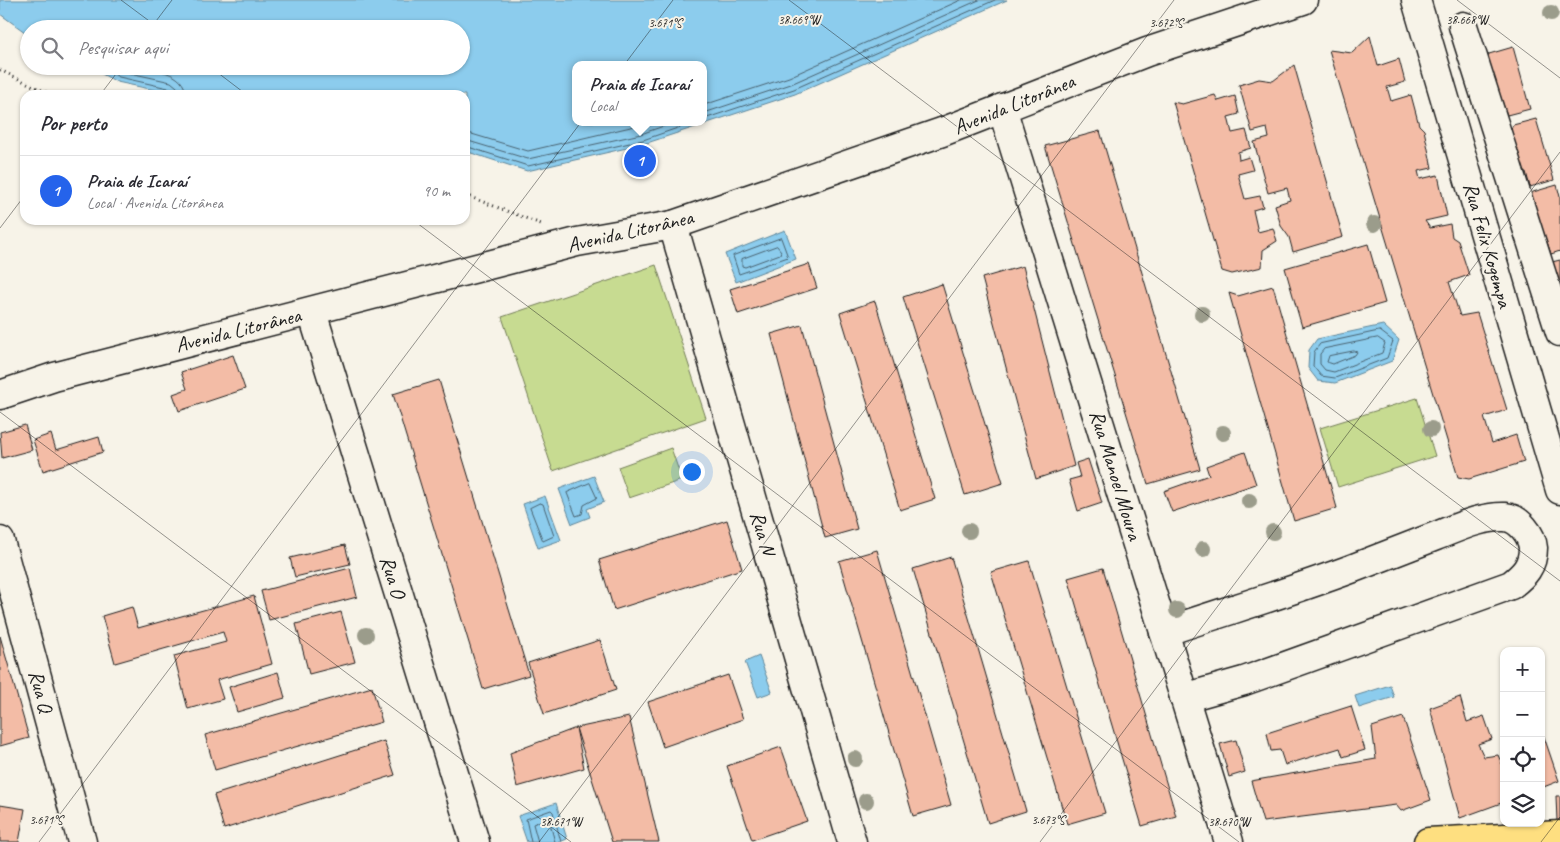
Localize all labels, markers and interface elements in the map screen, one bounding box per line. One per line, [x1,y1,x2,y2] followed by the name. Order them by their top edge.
[778,12,822,28] text: 38.669°W
[1446,12,1490,28] text: 38.668°W
[648,15,684,31] text: 3.671°S
[1149,15,1185,31] text: 3.672°S
[20,20,470,75] search box
[38,34,66,62] icon: search
[78,36,168,60] text: Pesquisar aqui
[572,61,707,126] popup
[950,67,1080,140] street label: Avenida Litorânea
[589,72,690,96] text: Praia de Icaraí
[589,96,617,116] text: Local
[40,110,107,136] text: Por perto
[624,142,656,180] pin: 1
[87,169,187,193] text: Praia de Icaraí
[1458,179,1519,312] street label: Rua Felix Kogempa
[52,181,60,201] text: 1
[423,181,450,201] text: 90 m
[87,193,223,213] text: Local · Avenida Litorânea
[565,204,697,258] street label: Avenida Litorânea
[173,301,305,358] street label: Avenida Litorânea
[1084,407,1149,544] street label: Rua Manoel Moura
[679,459,705,485] your location
[744,508,782,561] street label: Rua N
[374,553,412,604] street label: Rua O
[1500,647,1545,827] map controls
[1500,647,1545,692] button: +
[23,667,60,717] street label: Rua Q
[1500,692,1545,737] button: −
[1500,737,1545,782] button: locate
[1500,782,1545,827] button: layers
[29,812,65,828] text: 3.671°S
[1031,812,1067,828] text: 3.673°S
[540,814,584,830] text: 38.671°W
[1208,814,1252,830] text: 38.670°W

